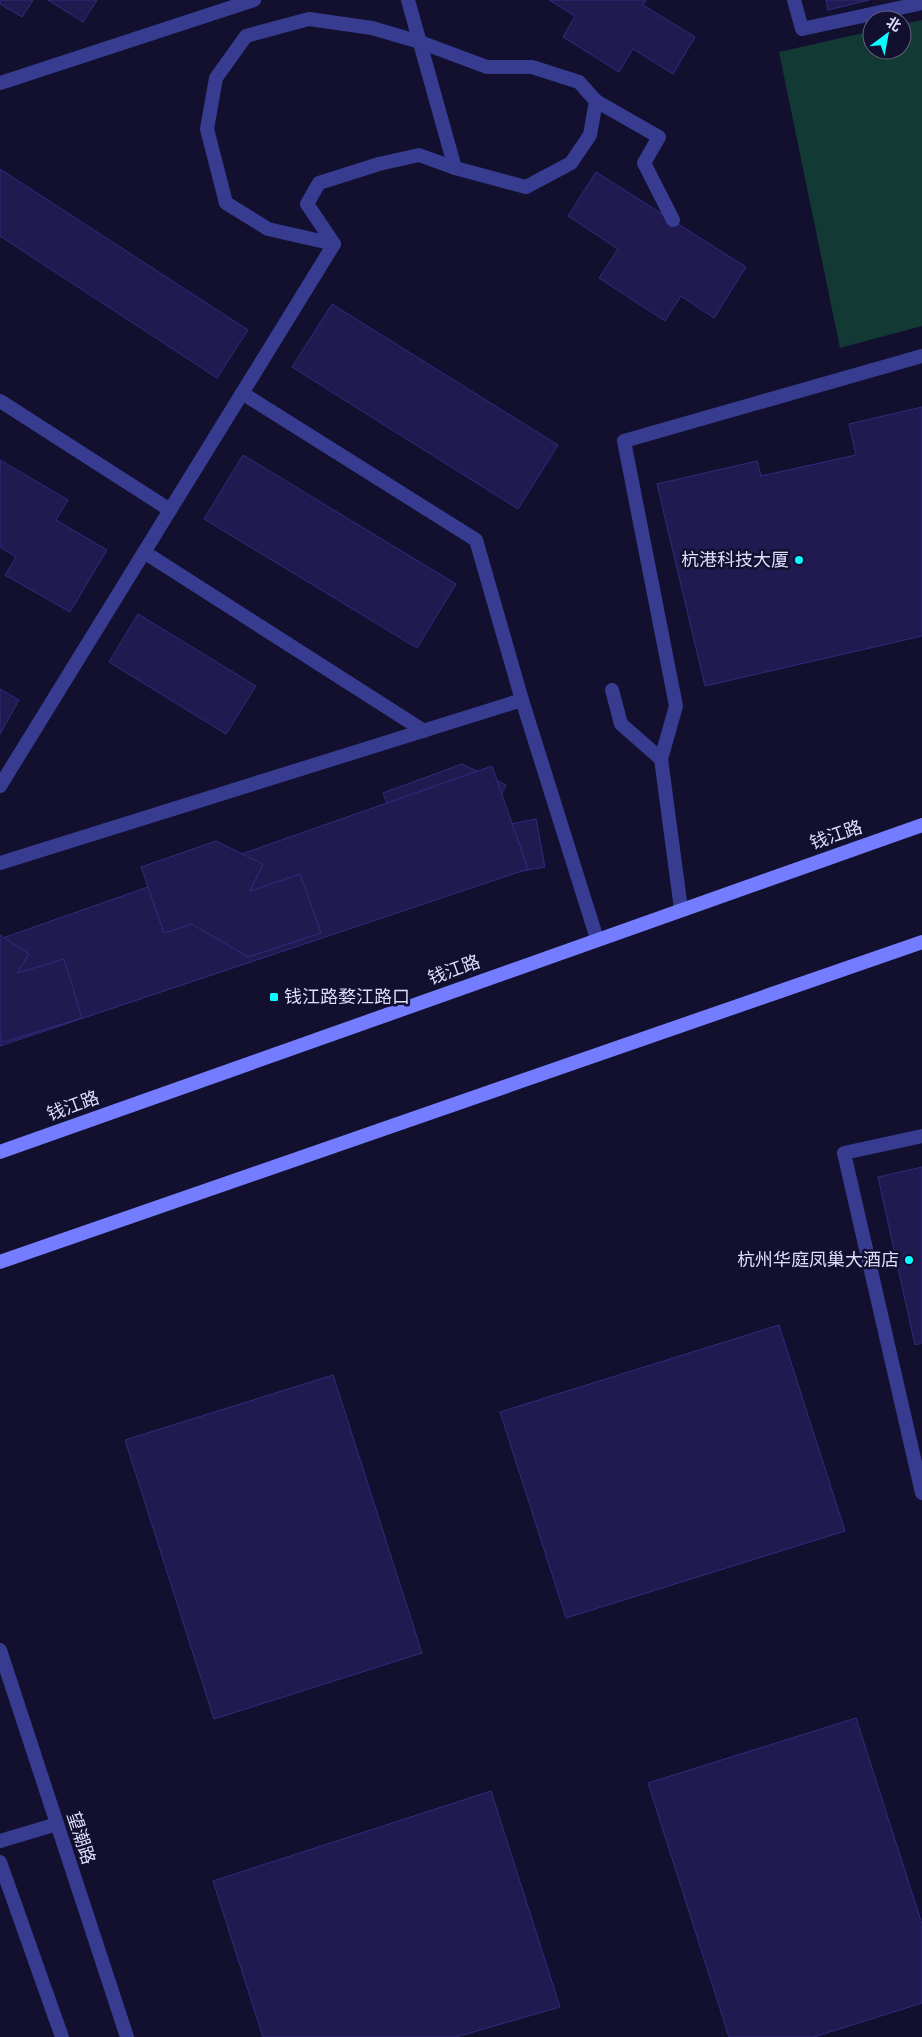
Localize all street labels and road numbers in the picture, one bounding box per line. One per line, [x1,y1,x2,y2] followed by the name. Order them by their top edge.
[807,815,865,854] street label: 钱江路
[425,949,483,990] street label: 钱江路
[44,1085,102,1126] street label: 钱江路
[62,1809,101,1867] street label: 望潮路

